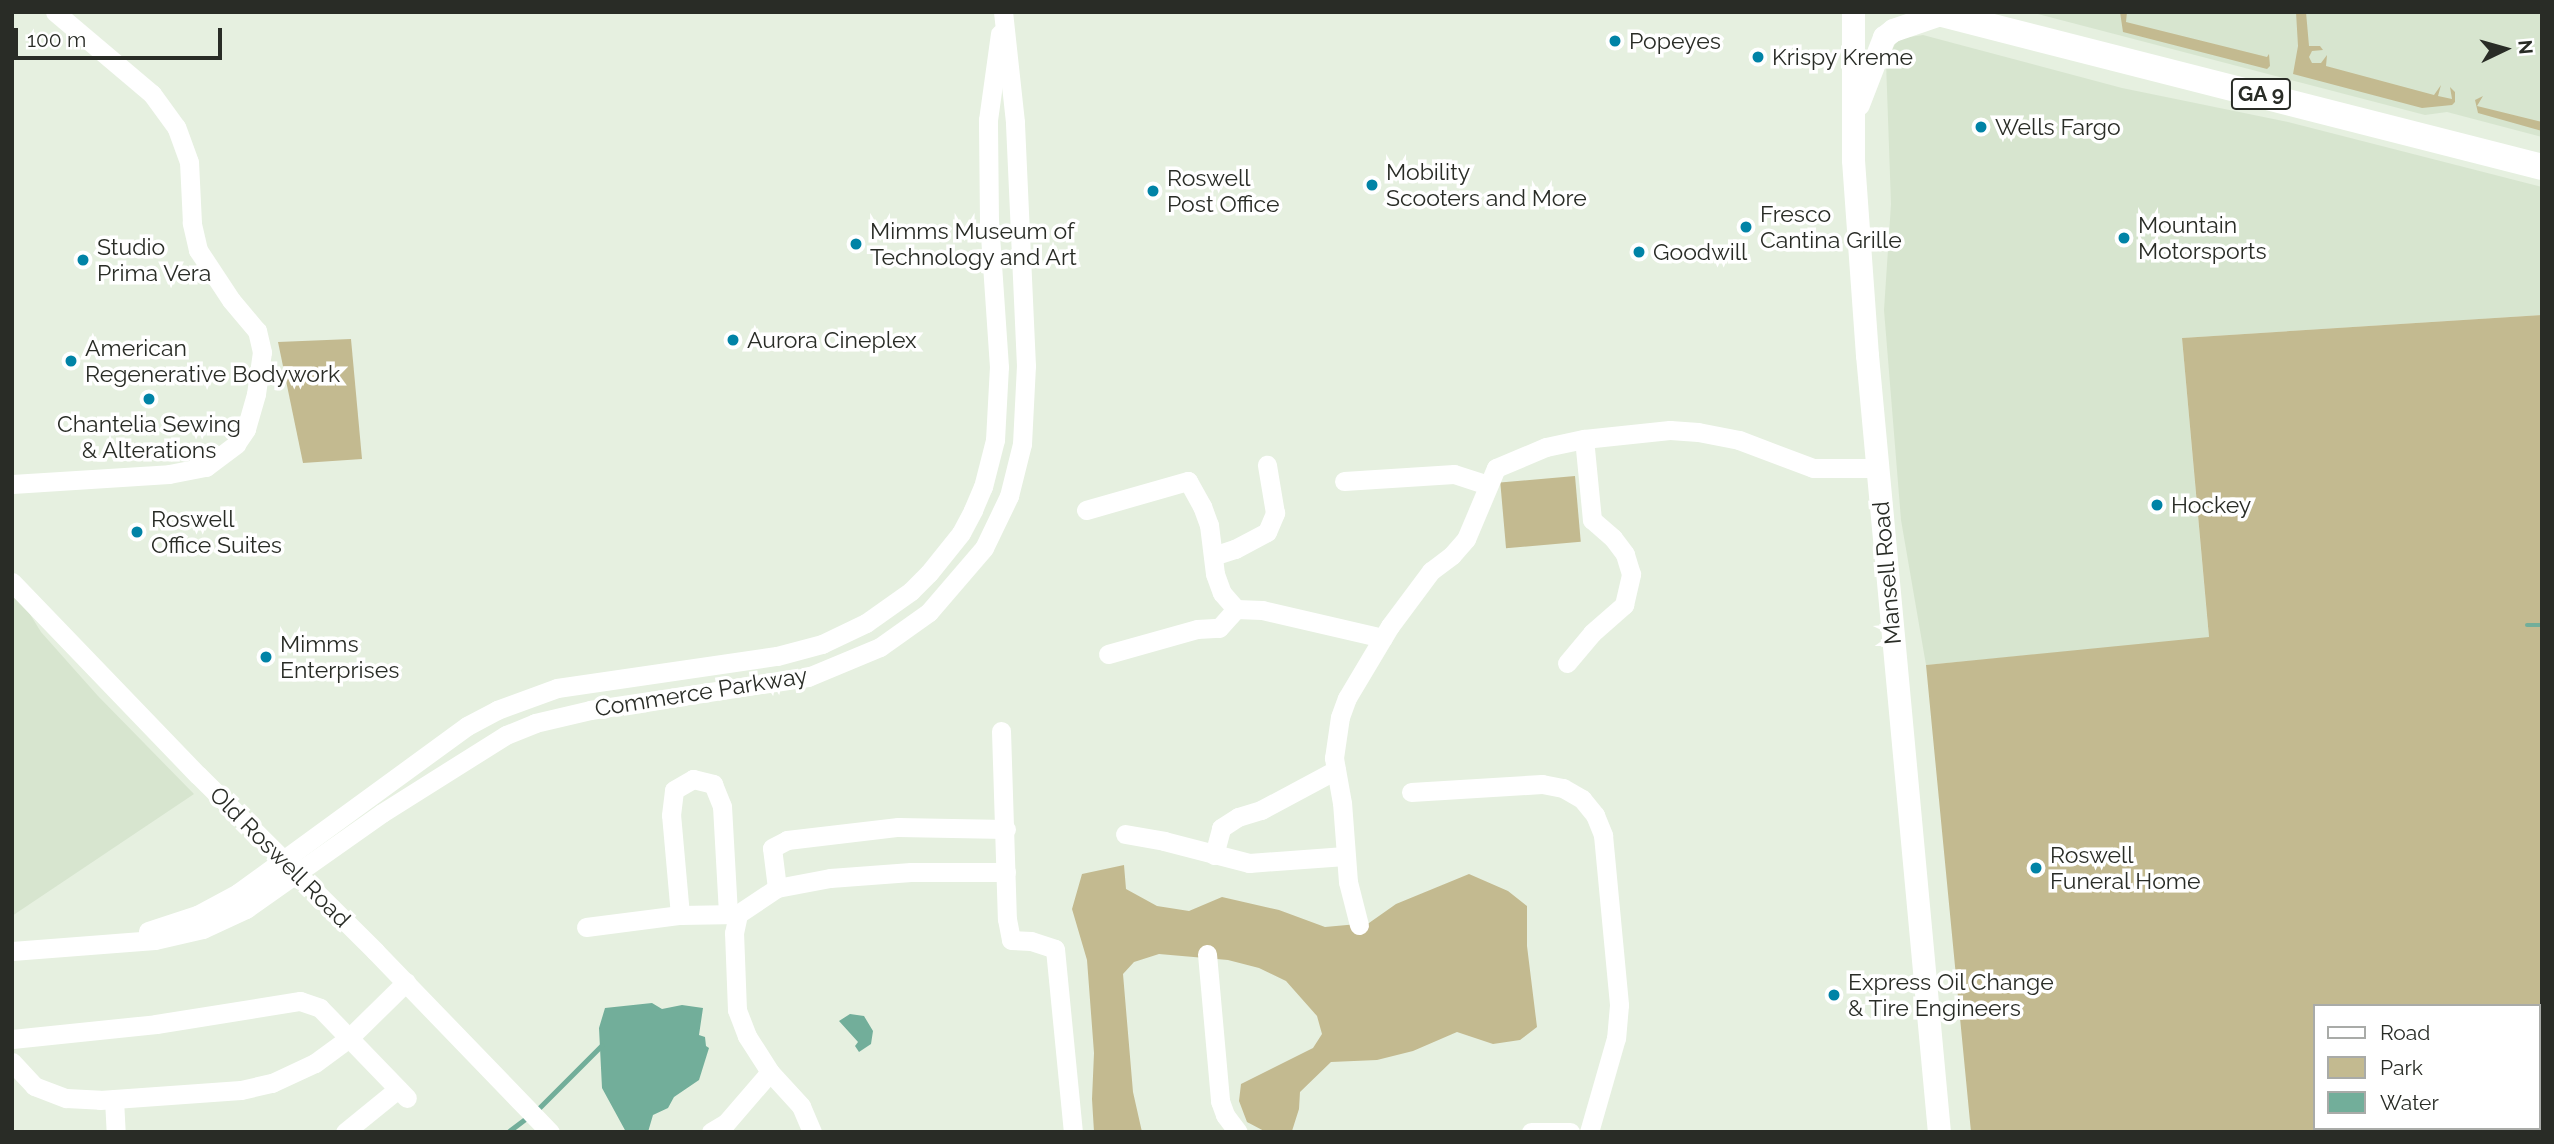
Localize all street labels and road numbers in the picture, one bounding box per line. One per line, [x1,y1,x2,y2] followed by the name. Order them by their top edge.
[2230,76,2292,112] road number: GA 9
[1867,500,1907,646] street label: Mansell Road
[593,662,809,722] street label: Commerce Parkway
[204,781,356,933] street label: Old Roswell Road

